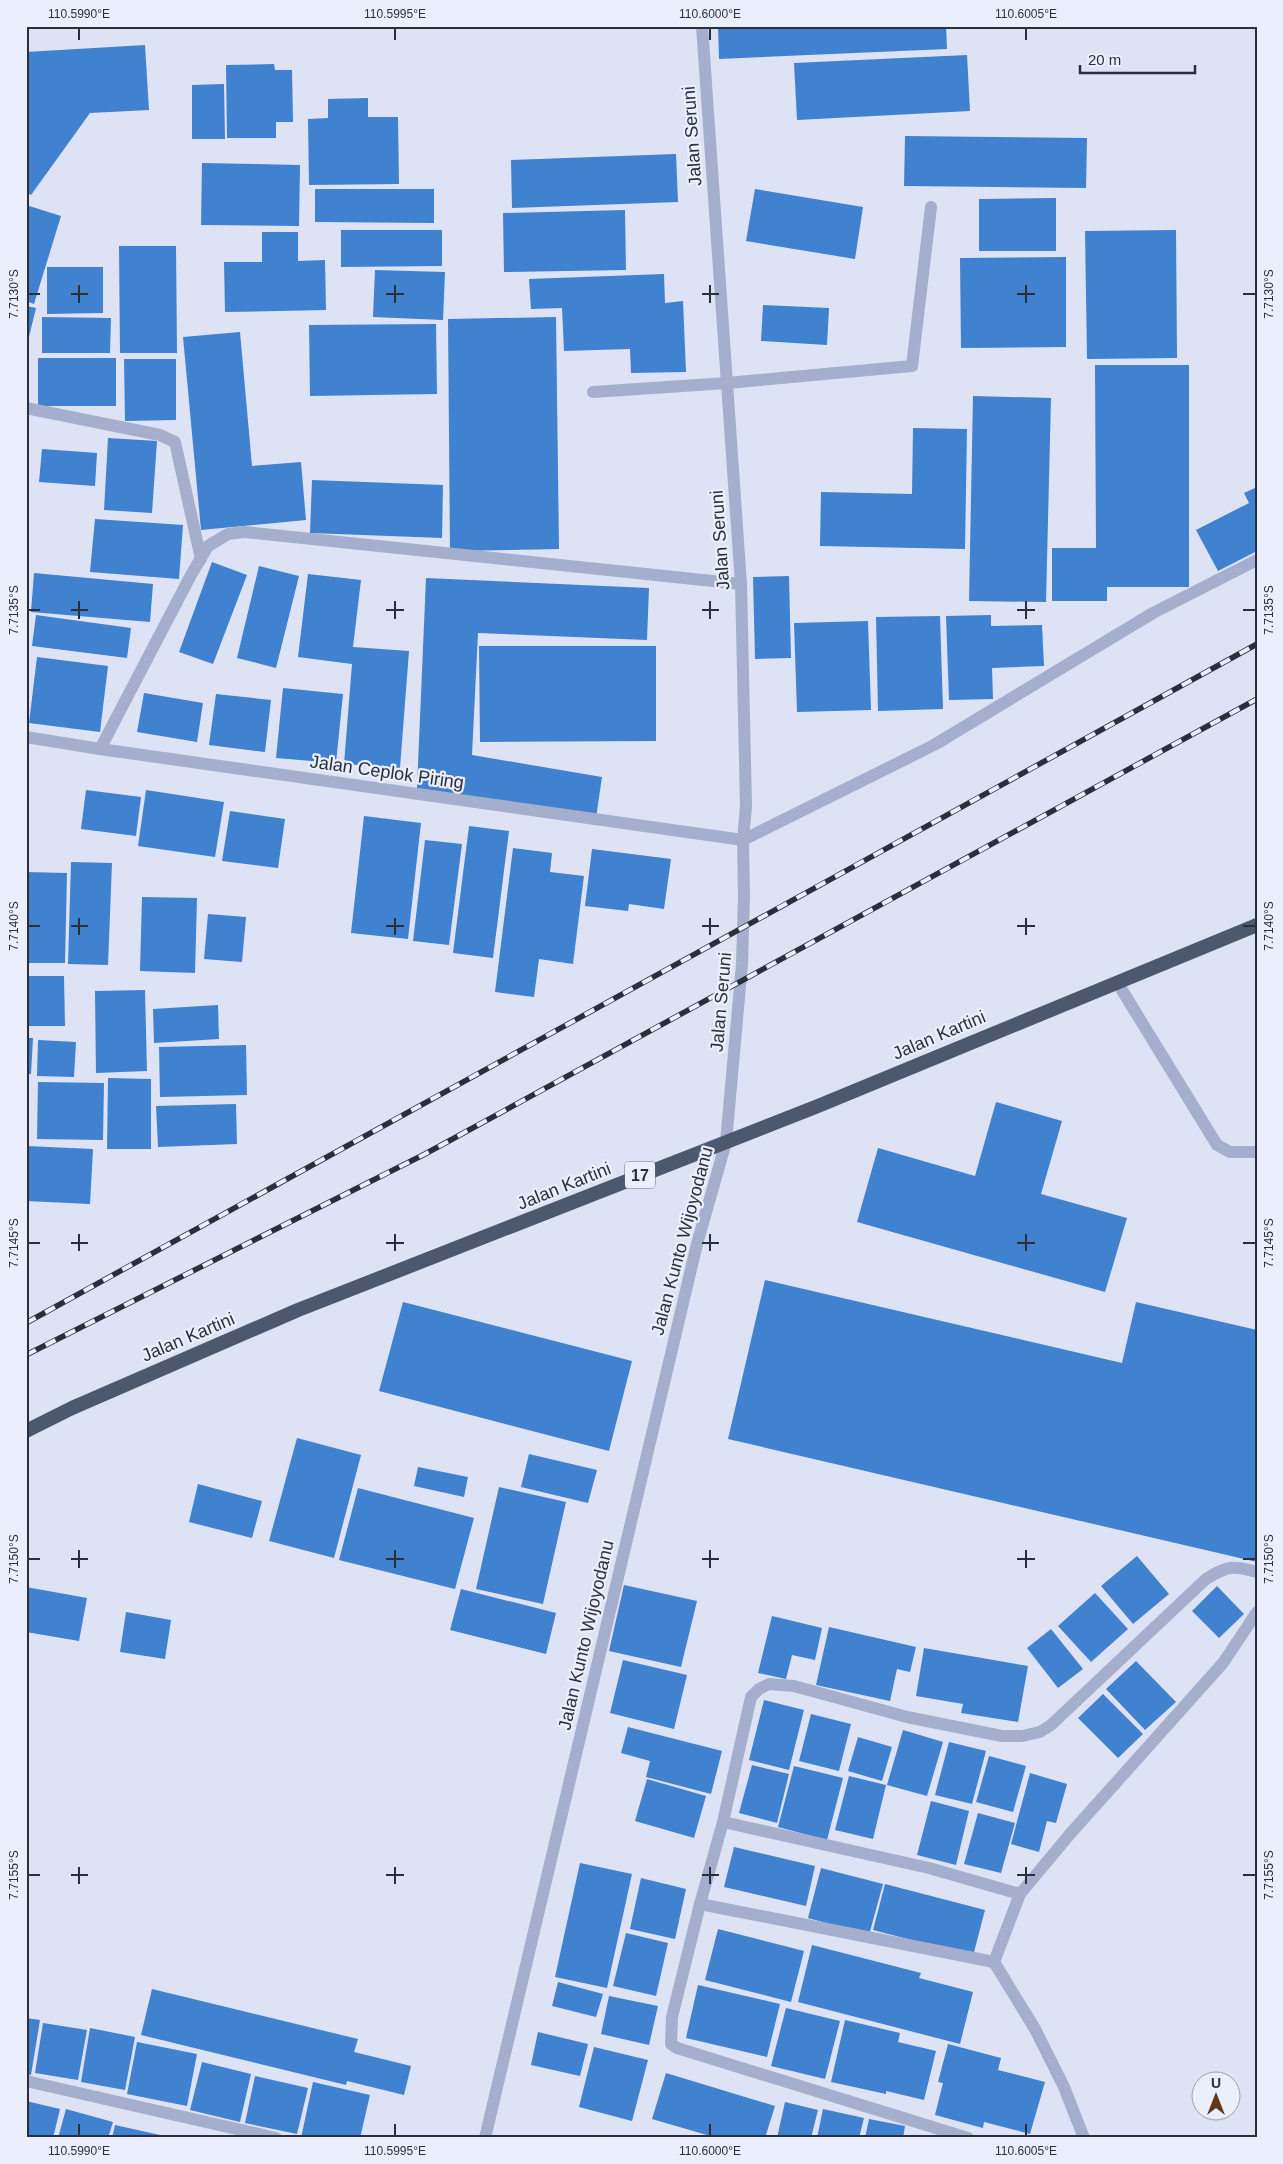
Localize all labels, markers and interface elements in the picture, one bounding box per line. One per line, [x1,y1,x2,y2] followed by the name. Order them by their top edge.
[48,7,110,21] text: 110.5990°E
[364,7,426,21] text: 110.5995°E
[679,7,741,21] text: 110.6000°E
[995,7,1057,21] text: 110.6005°E
[1080,42,1196,74] scale bar
[1088,51,1121,68] text: 20 m
[679,85,705,187] street label: Jalan Seruni
[7,269,21,319] text: 7.7130°S
[1262,269,1276,319] text: 7.7130°S
[707,489,733,591] street label: Jalan Seruni
[7,585,21,635] text: 7.7135°S
[1262,585,1276,635] text: 7.7135°S
[309,751,465,793] street label: Jalan Ceplok Piring
[7,901,21,951] text: 7.7140°S
[1262,901,1276,951] text: 7.7140°S
[707,951,735,1053] street label: Jalan Seruni
[889,1006,989,1064] street label: Jalan Kartini
[647,1145,717,1337] street label: Jalan Kunto Wijoyodanu
[514,1158,614,1214] street label: Jalan Kartini
[625,1162,655,1188] road number: 17
[7,1218,21,1268] text: 7.7145°S
[1262,1218,1276,1268] text: 7.7145°S
[138,1308,238,1366] street label: Jalan Kartini
[7,1534,21,1584] text: 7.7150°S
[1262,1534,1276,1584] text: 7.7150°S
[554,1538,618,1732] street label: Jalan Kunto Wijoyodanu
[7,1850,21,1900] text: 7.7155°S
[1262,1850,1276,1900] text: 7.7155°S
[1190,2072,1240,2122] north arrow
[1211,2075,1221,2091] text: U
[48,2144,110,2158] text: 110.5990°E
[364,2144,426,2158] text: 110.5995°E
[679,2144,741,2158] text: 110.6000°E
[995,2144,1057,2158] text: 110.6005°E

